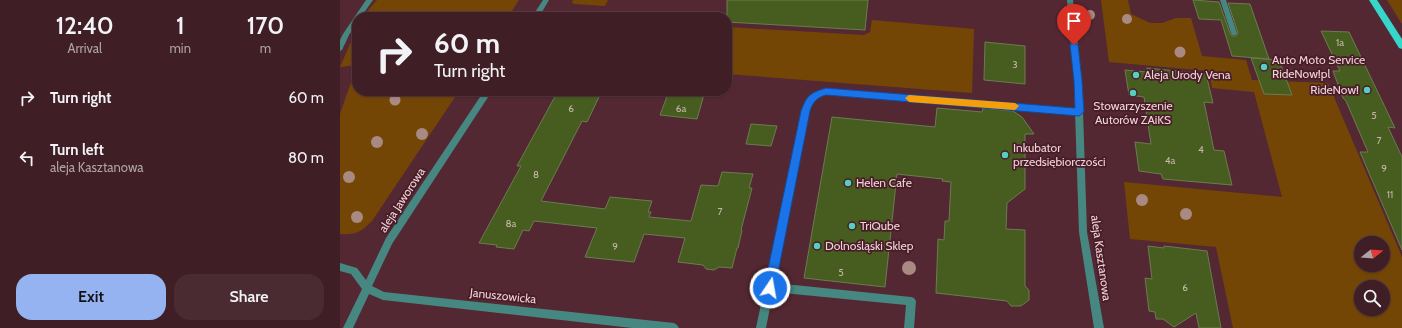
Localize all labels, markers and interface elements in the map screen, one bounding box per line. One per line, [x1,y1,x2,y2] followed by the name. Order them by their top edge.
[1057,4,1091,45] pin
[1063,10,1085,32] icon: arrive
[56,11,114,40] text: 12:40
[176,11,184,40] text: 1
[247,11,284,40] text: 170
[434,26,500,60] text: 60 m
[368,28,420,80] icon: right
[1336,36,1344,49] house number: 1a
[67,40,102,56] text: Arrival
[169,40,191,56] text: min
[260,40,271,56] text: m
[1272,52,1365,81] place label: Auto Moto Service RideNow!pl
[1012,58,1018,71] house number: 3
[434,60,505,82] text: Turn right
[1259,62,1269,72] marker: Auto Moto Service RideNow!pl
[1144,67,1231,82] place label: Aleja Urody Vena
[1131,70,1141,80] marker: Aleja Urody Vena
[1310,82,1359,97] place label: RideNow!
[1362,85,1372,95] marker: RideNow!
[16,87,38,109] icon: right
[1128,88,1138,98] marker: Stowarzyszenie Autorów ZAiKS
[50,89,111,107] text: Turn right
[288,89,324,107] text: 60 m
[1093,98,1173,127] place label: Stowarzyszenie Autorów ZAiKS
[568,102,574,115] house number: 6
[676,102,686,115] house number: 6a
[1371,109,1377,122] house number: 5
[1376,134,1382,147] house number: 7
[1013,140,1105,169] place label: Inkubator przedsiębiorczości
[50,141,104,159] text: Turn left
[1198,143,1204,156] house number: 4
[16,147,38,169] icon: left
[288,149,324,167] text: 80 m
[1000,150,1010,160] marker: Inkubator przedsiębiorczości
[1165,154,1175,167] house number: 4a
[50,159,144,175] text: aleja Kasztanowa
[1381,162,1387,175] house number: 9
[375,164,428,235] street label: aleja Jaworowa
[533,168,539,181] house number: 8
[856,175,912,190] place label: Helen Cafe
[843,178,853,188] marker: Helen Cafe
[1387,188,1393,201] house number: 11
[717,205,723,218] house number: 7
[1088,214,1115,302] street label: aleja Kasztanowa
[506,217,517,230] house number: 8a
[860,218,900,233] place label: TriQube
[847,221,857,231] marker: TriQube
[1354,236,1390,272] north arrow
[1354,236,1390,316] map controls
[825,238,914,253] place label: Dolnośląski Sklep
[612,240,618,253] house number: 9
[812,241,822,251] marker: Dolnośląski Sklep
[838,266,844,279] house number: 5
[749,267,791,309] position arrow
[16,274,166,320] button: Exit
[174,274,324,320] button: Share
[1354,280,1390,316] button: search
[1182,281,1188,294] house number: 6
[468,284,537,306] street label: Januszowicka

